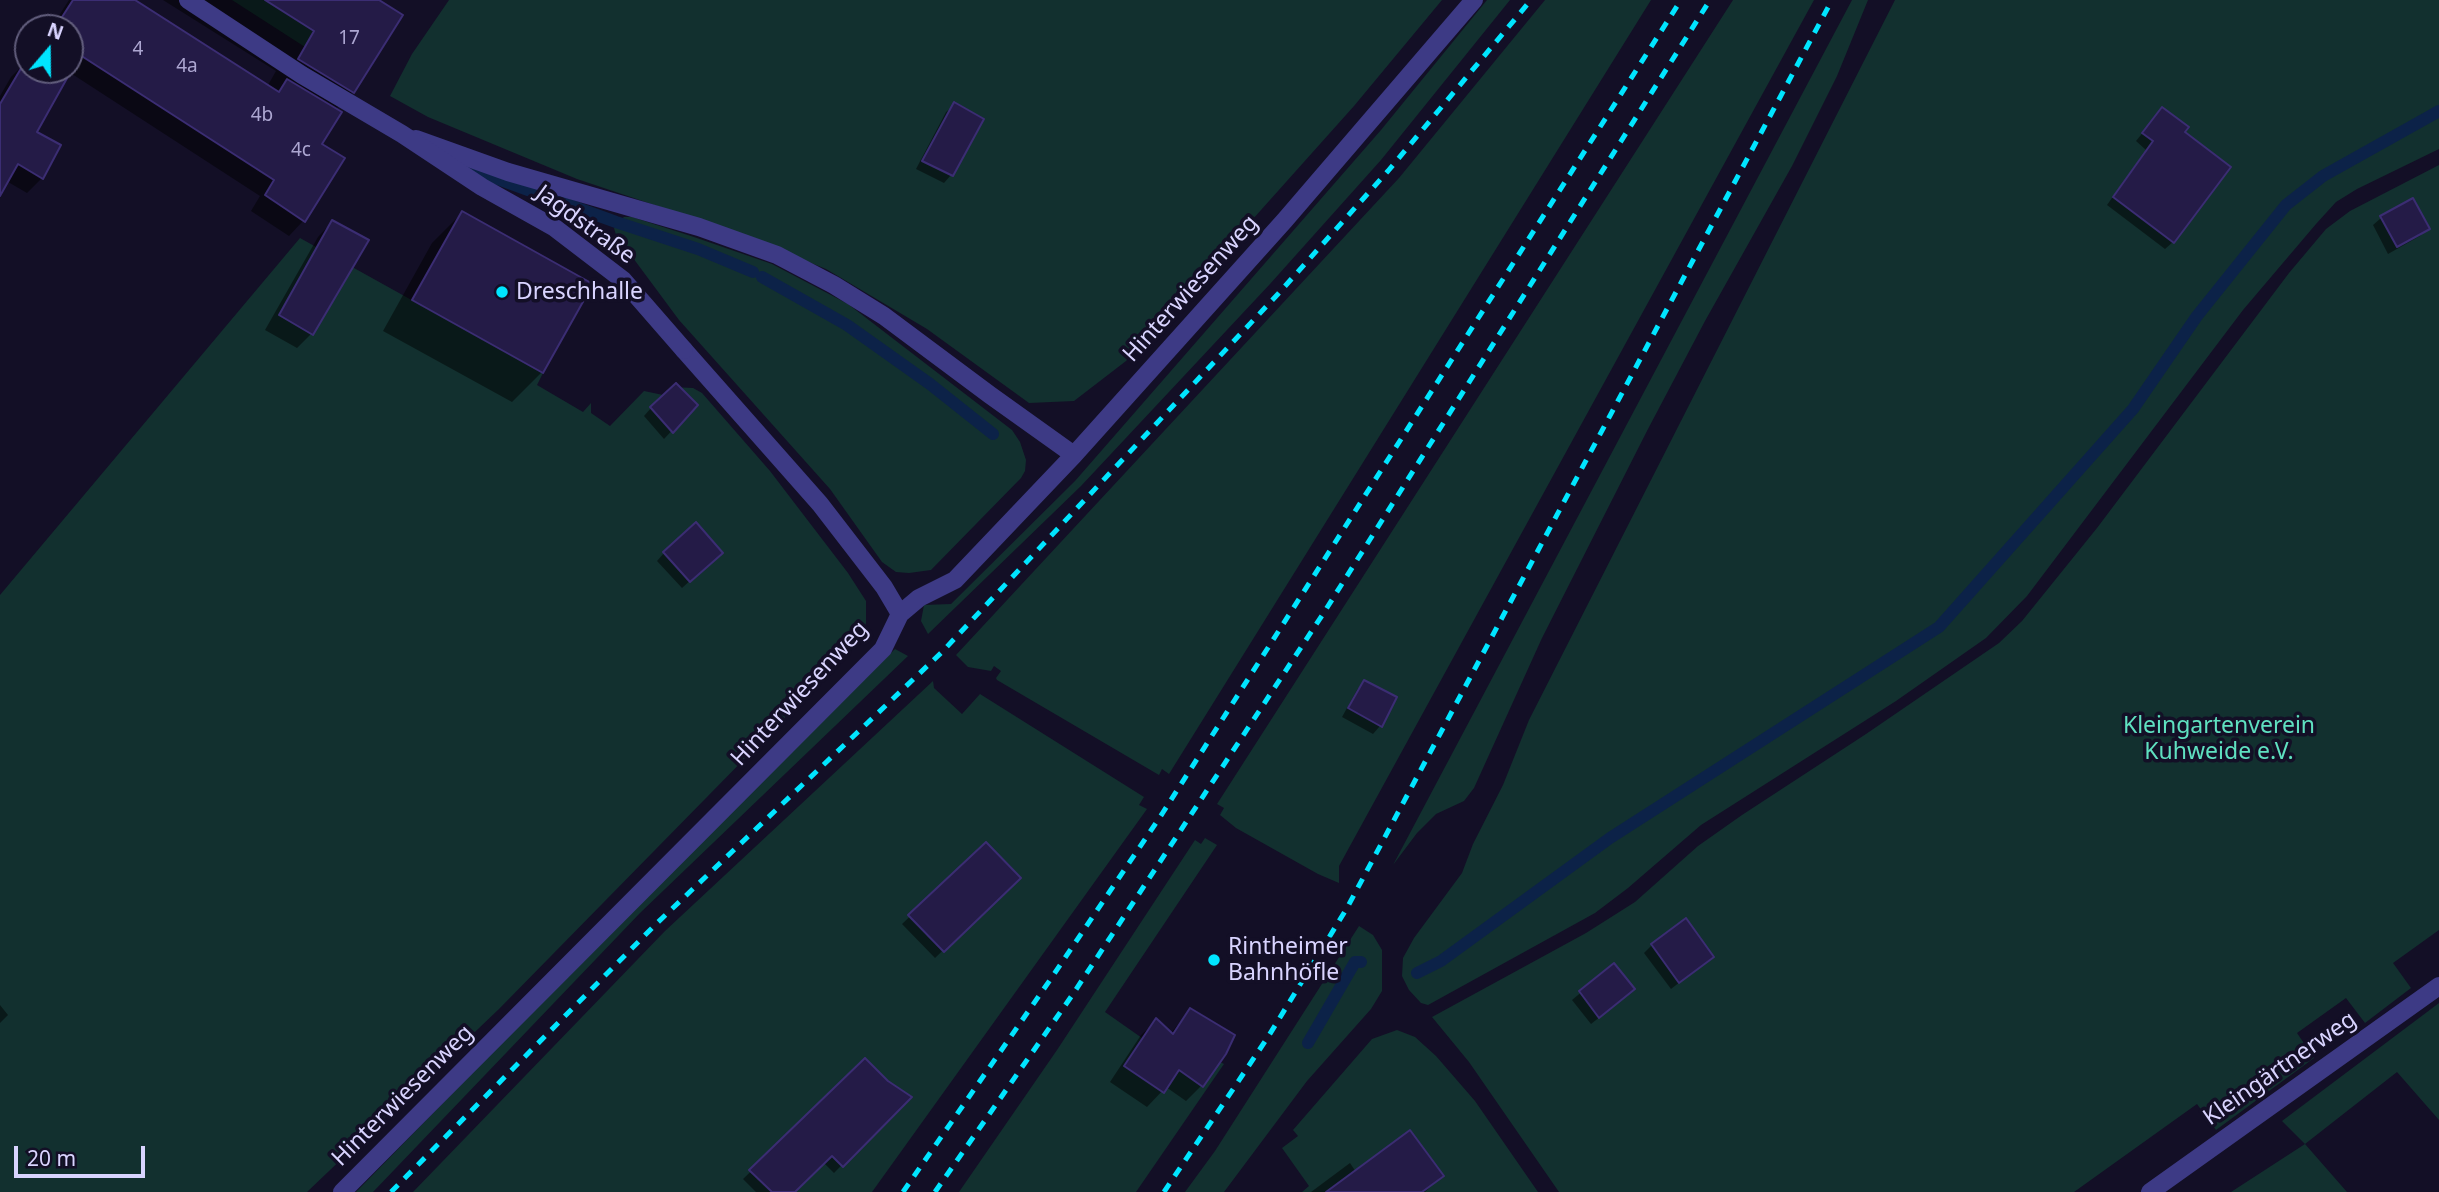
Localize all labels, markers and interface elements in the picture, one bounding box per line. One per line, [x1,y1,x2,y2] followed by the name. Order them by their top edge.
[14,14,84,84] north arrow
[44,16,67,46] text: N
[338,28,360,50] house number: 17
[133,39,143,61] house number: 4
[176,56,198,78] house number: 4a
[251,105,273,127] house number: 4b
[291,140,311,162] house number: 4c
[530,180,640,270] street label: Jagdstraße
[1118,210,1264,368] street label: Hinterwiesenweg
[516,278,643,306] place label: Dreschhalle
[494,284,510,300] marker: Dreschhalle
[726,616,874,772] street label: Hinterwiesenweg
[2123,712,2315,766] park label: Kleingartenverein Kuhweide e.V.
[1228,933,1348,987] place label: Rintheimer Bahnhöfle
[1206,952,1222,968] marker: Rintheimer Bahnhöfle
[2198,1006,2362,1132] street label: Kleingärtnerweg
[327,1020,479,1172] street label: Hinterwiesenweg
[18,1132,149,1176] scale bar
[27,1144,76,1172] text: 20 m

